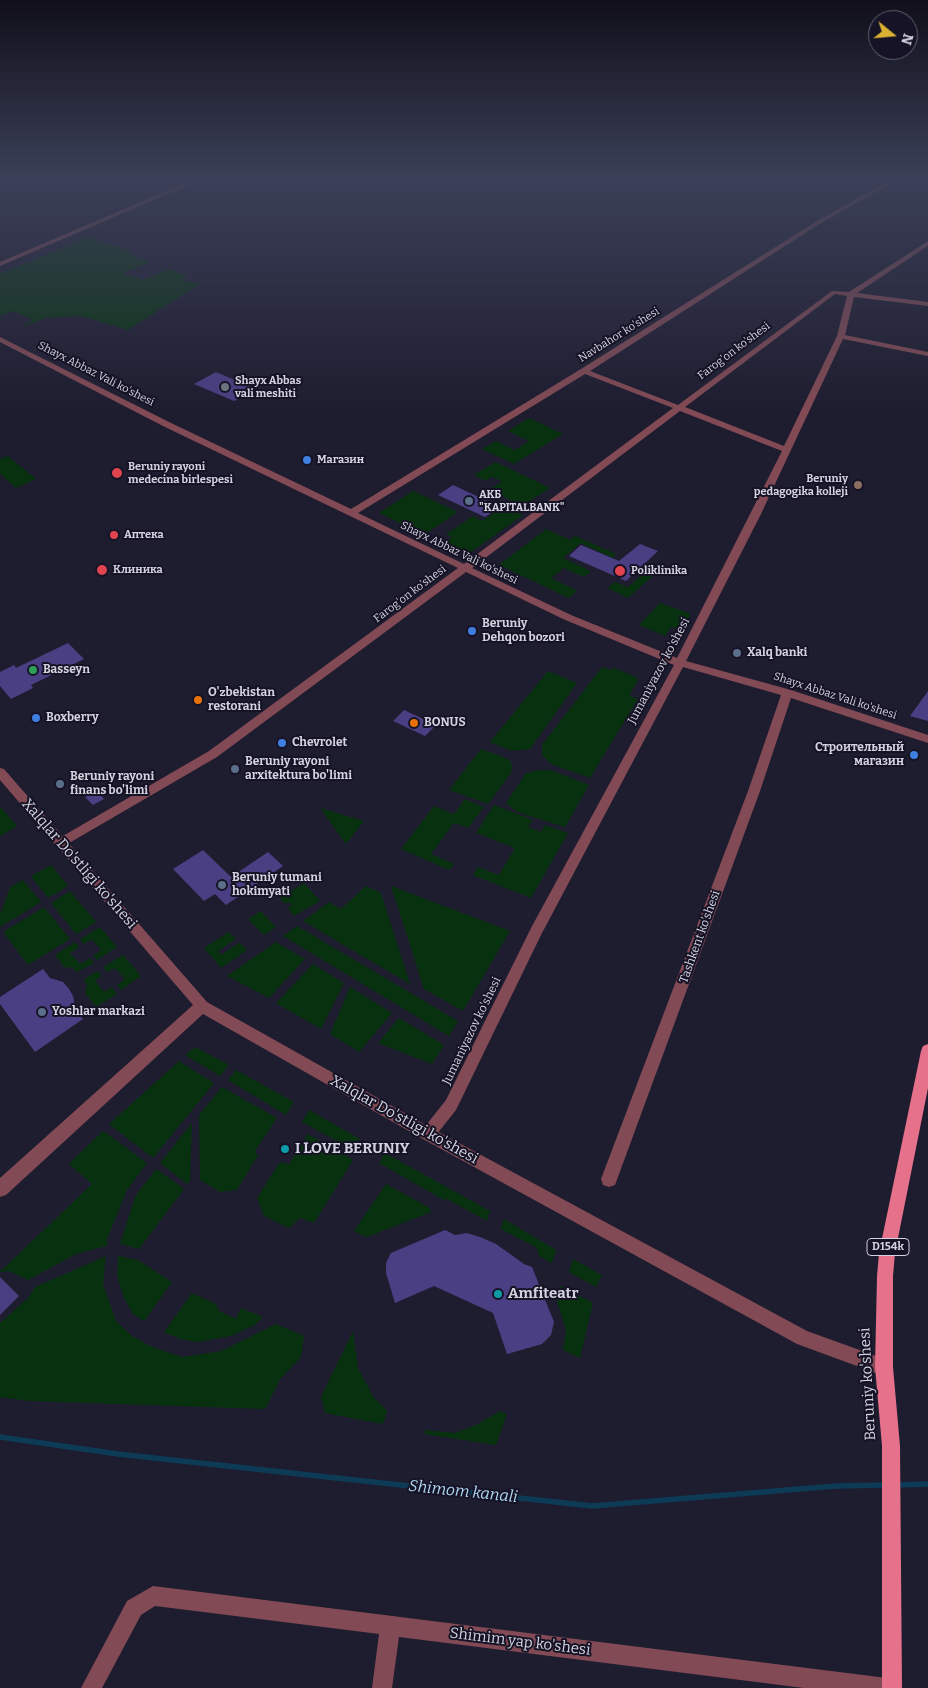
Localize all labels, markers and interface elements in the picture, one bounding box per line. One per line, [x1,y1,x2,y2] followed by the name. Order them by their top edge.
[868,10,918,60] north arrow
[897,32,917,47] text: N
[576,305,662,365] street label: Navbahor ko'shesi
[695,320,773,382] street label: Farog'on ko'shesi
[36,339,156,409] street label: Shayx Abbaz Vali ko'shesi
[235,374,301,400] place label: Shayx Abbas vali meshiti
[219,381,231,393] marker: Shayx Abbas vali meshiti
[317,453,364,467] place label: Магазин
[301,454,313,466] marker: Магазин
[128,460,233,486] place label: Beruniy rayoni medecina birlespesi
[110,466,124,480] marker: Beruniy rayoni medecina birlespesi
[754,472,848,498] place label: Beruniy pedagogika kolleji
[852,479,864,491] marker: Beruniy pedagogika kolleji
[479,488,565,514] place label: АКБ "KAPITALBANK"
[463,495,475,507] marker: АКБ "KAPITALBANK"
[398,519,520,587] street label: Shayx Abbaz Vali ko'shesi
[124,528,164,542] place label: Аптека
[108,529,120,541] marker: Аптека
[95,563,109,577] marker: Клиника
[113,563,163,577] place label: Клиника
[371,563,449,625] street label: Farog'on ko'shesi
[613,564,627,578] marker: Poliklinika
[631,564,687,578] place label: Poliklinika
[625,615,693,727] street label: Jumaniyazov ko'shesi
[482,617,565,645] place label: Beruniy Dehqon bozori
[466,625,478,637] marker: Beruniy Dehqon bozori
[747,646,807,660] place label: Xalq banki
[731,647,743,659] marker: Xalq banki
[43,663,90,677] place label: Basseyn
[27,664,39,676] marker: Basseyn
[772,670,898,722] street label: Shayx Abbaz Vali ko'shesi
[208,686,275,714] place label: O'zbekistan restorani
[192,694,204,706] marker: O'zbekistan restorani
[46,711,99,725] place label: Boxberry
[30,712,42,724] marker: Boxberry
[424,716,466,730] place label: BONUS
[408,717,420,729] marker: BONUS
[292,736,347,750] place label: Chevrolet
[276,737,288,749] marker: Chevrolet
[815,741,904,769] place label: Строительный магазин
[908,749,920,761] marker: Строительный магазин
[245,755,352,783] place label: Beruniy rayoni arxitektura bo'limi
[229,763,241,775] marker: Beruniy rayoni arxitektura bo'limi
[70,770,154,798] place label: Beruniy rayoni finans bo'limi
[54,778,66,790] marker: Beruniy rayoni finans bo'limi
[18,795,140,933] street label: Xalqlar Do'stligi ko'shesi
[232,871,322,899] place label: Beruniy tumani hokimyati
[216,879,228,891] marker: Beruniy tumani hokimyati
[677,889,723,985] street label: Tashkent ko'shesi
[440,975,504,1087] street label: Jumaniyazov ko'shesi
[52,1005,145,1019] place label: Yoshlar markazi
[36,1006,48,1018] marker: Yoshlar markazi
[327,1072,481,1168] street label: Xalqlar Do'stligi ko'shesi
[295,1140,410,1158] place label: I LOVE BERUNIY
[279,1143,291,1155] marker: I LOVE BERUNIY
[867,1238,909,1256] road number: D154k
[508,1285,579,1303] place label: Amfiteatr
[492,1288,504,1300] marker: Amfiteatr
[856,1327,880,1441] street label: Beruniy ko'shesi
[407,1477,519,1507] water label: Shimom kanali
[449,1624,591,1660] street label: Shimim yap ko'shesi

